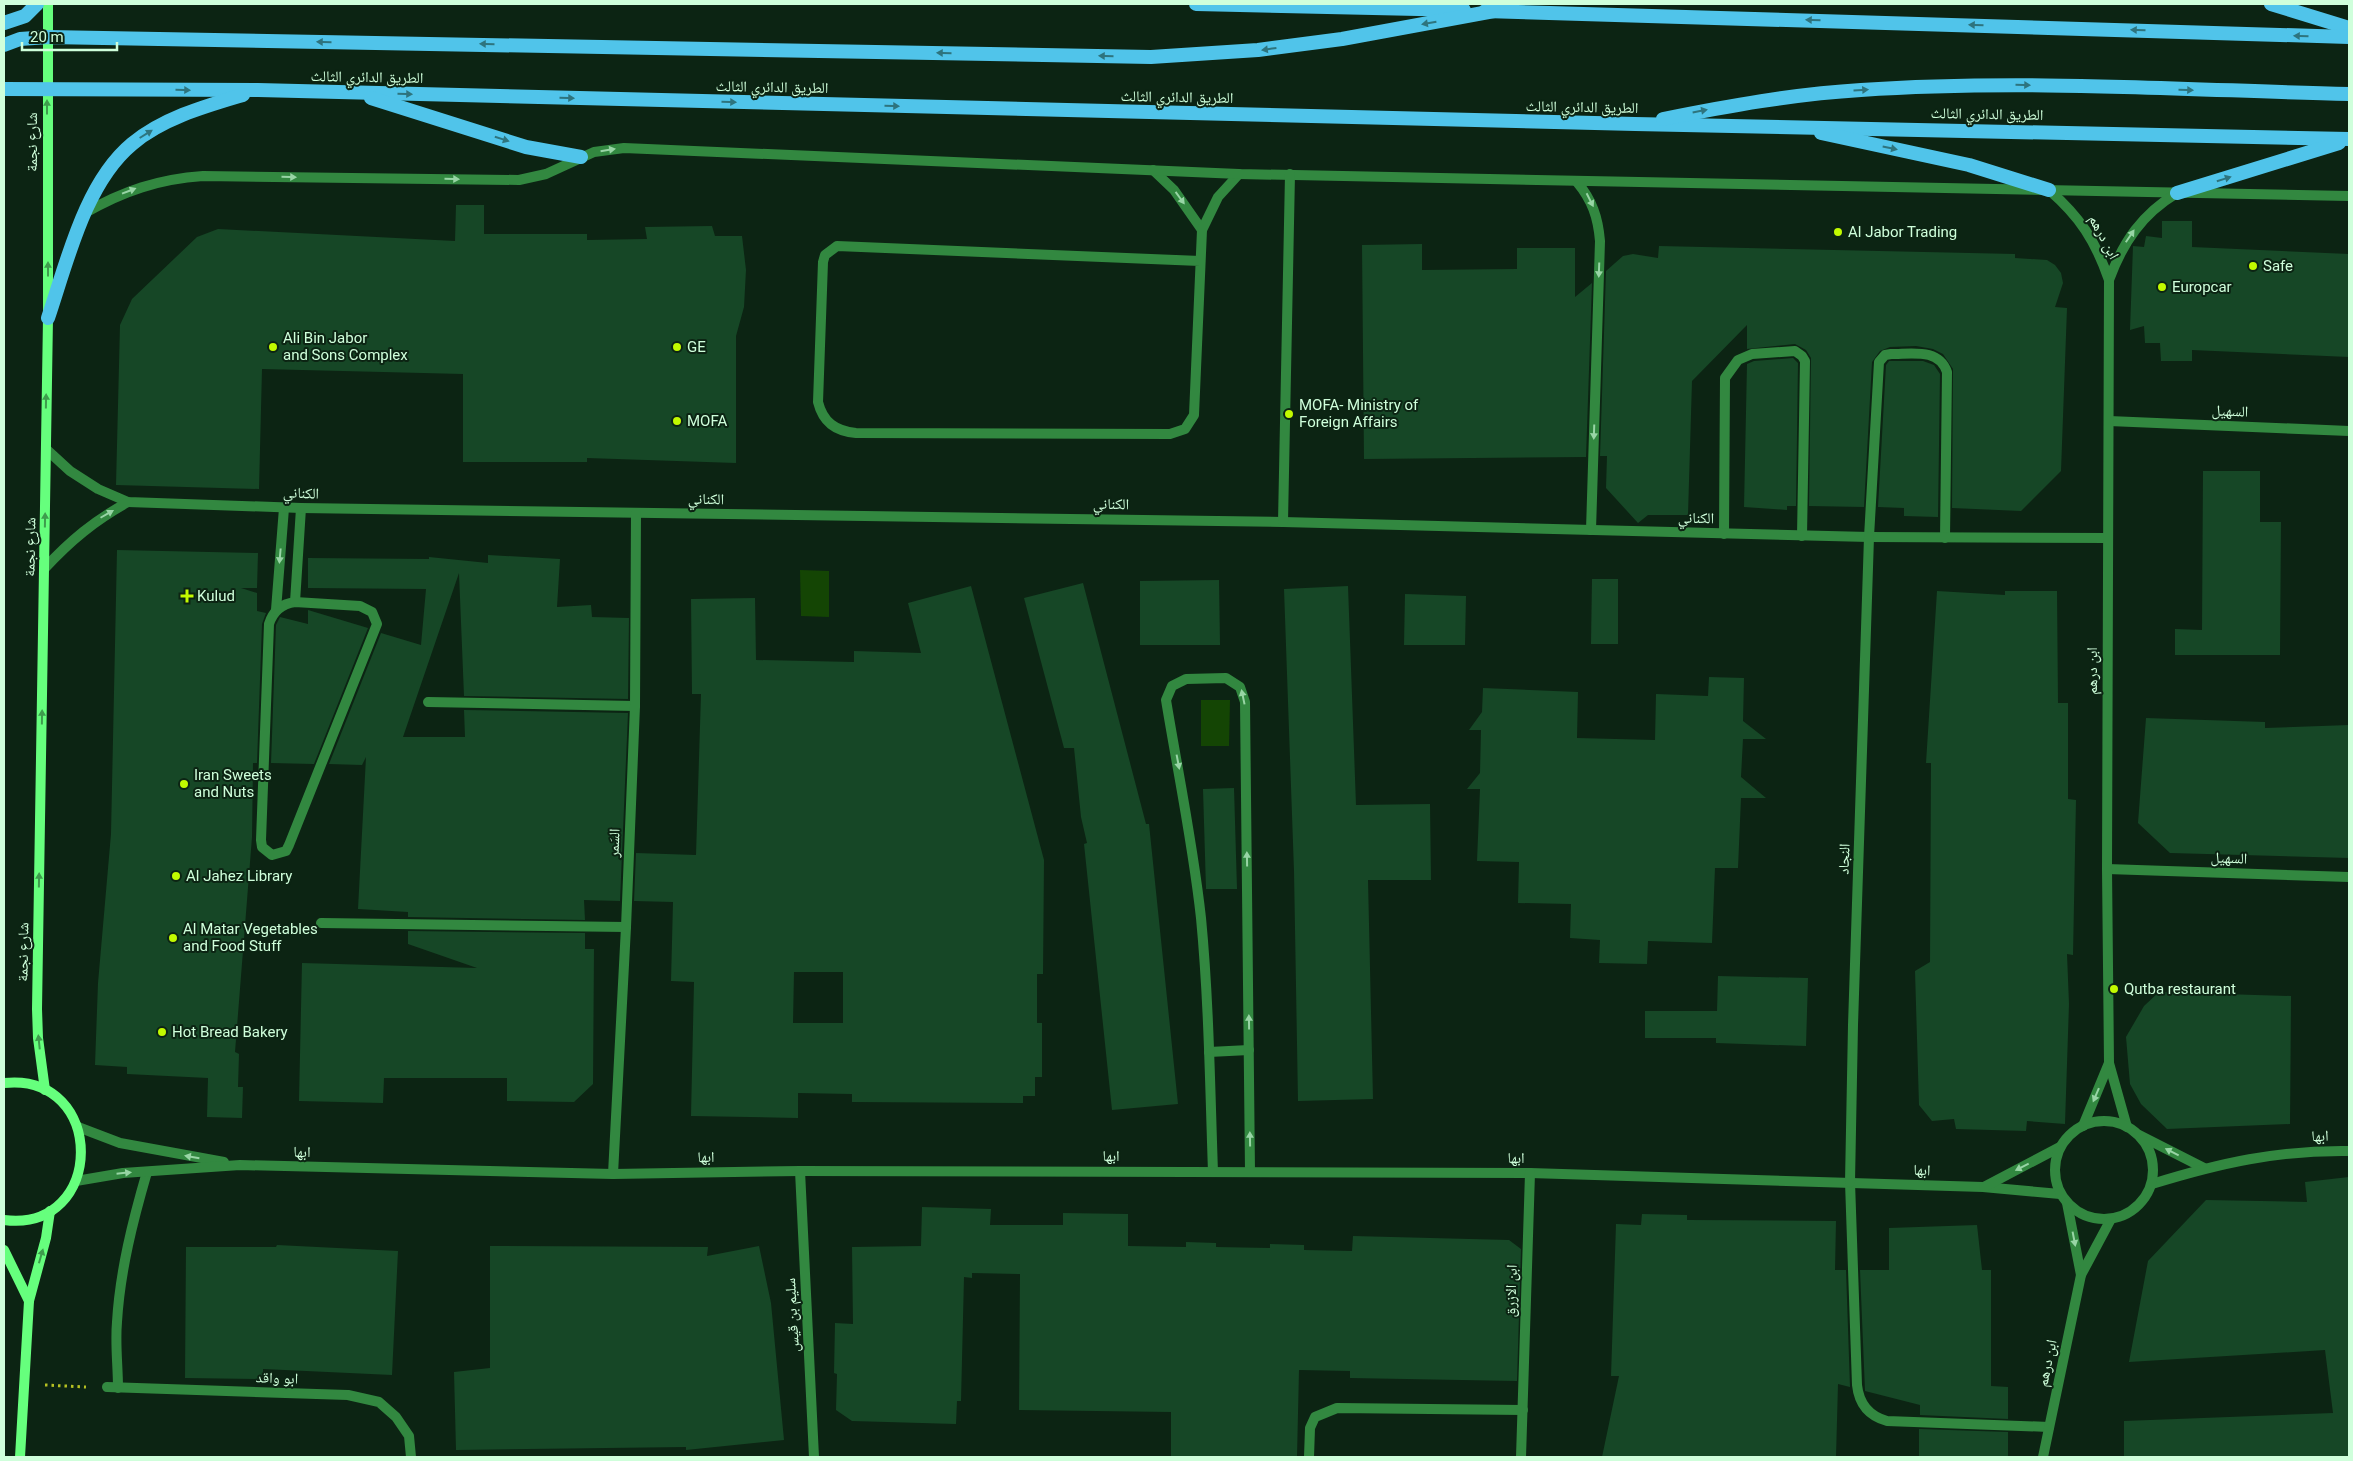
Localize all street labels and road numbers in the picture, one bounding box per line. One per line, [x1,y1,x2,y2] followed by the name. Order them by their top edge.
[310,67,424,90] street label: الطريق الدائري الثالث
[715,77,829,100] street label: الطريق الدائري الثالث
[1120,87,1234,110] street label: الطريق الدائري الثالث
[1525,97,1639,120] street label: الطريق الدائري الثالث
[1930,104,2044,127] street label: الطريق الدائري الثالث
[23,112,42,172] street label: شارع نجمة
[2084,212,2123,263] street label: ابن درهم
[2211,401,2249,422] street label: السهيل
[282,483,319,505] street label: الكناني
[688,490,724,511] street label: الكناني
[1093,495,1129,516] street label: الكناني
[1678,509,1714,530] street label: الكناني
[20,517,41,577] street label: شارع نجمة
[2083,647,2102,695] street label: ابن درهم
[604,828,623,859] street label: السَمر
[1834,843,1854,875] street label: النجاد
[2210,848,2248,869] street label: السهيل
[13,922,34,982] street label: شارع نجمة
[2311,1127,2329,1145] street label: ابها
[293,1143,311,1161] street label: ابها
[1102,1147,1120,1165] street label: ابها
[697,1148,715,1166] street label: ابها
[1507,1149,1525,1167] street label: ابها
[1913,1161,1931,1179] street label: ابها
[1501,1264,1522,1318] street label: ابن الازرق
[781,1277,804,1353] street label: سليم بن قيس
[2033,1338,2062,1388] street label: ابن درهم
[255,1368,299,1388] street label: ابو واقد

